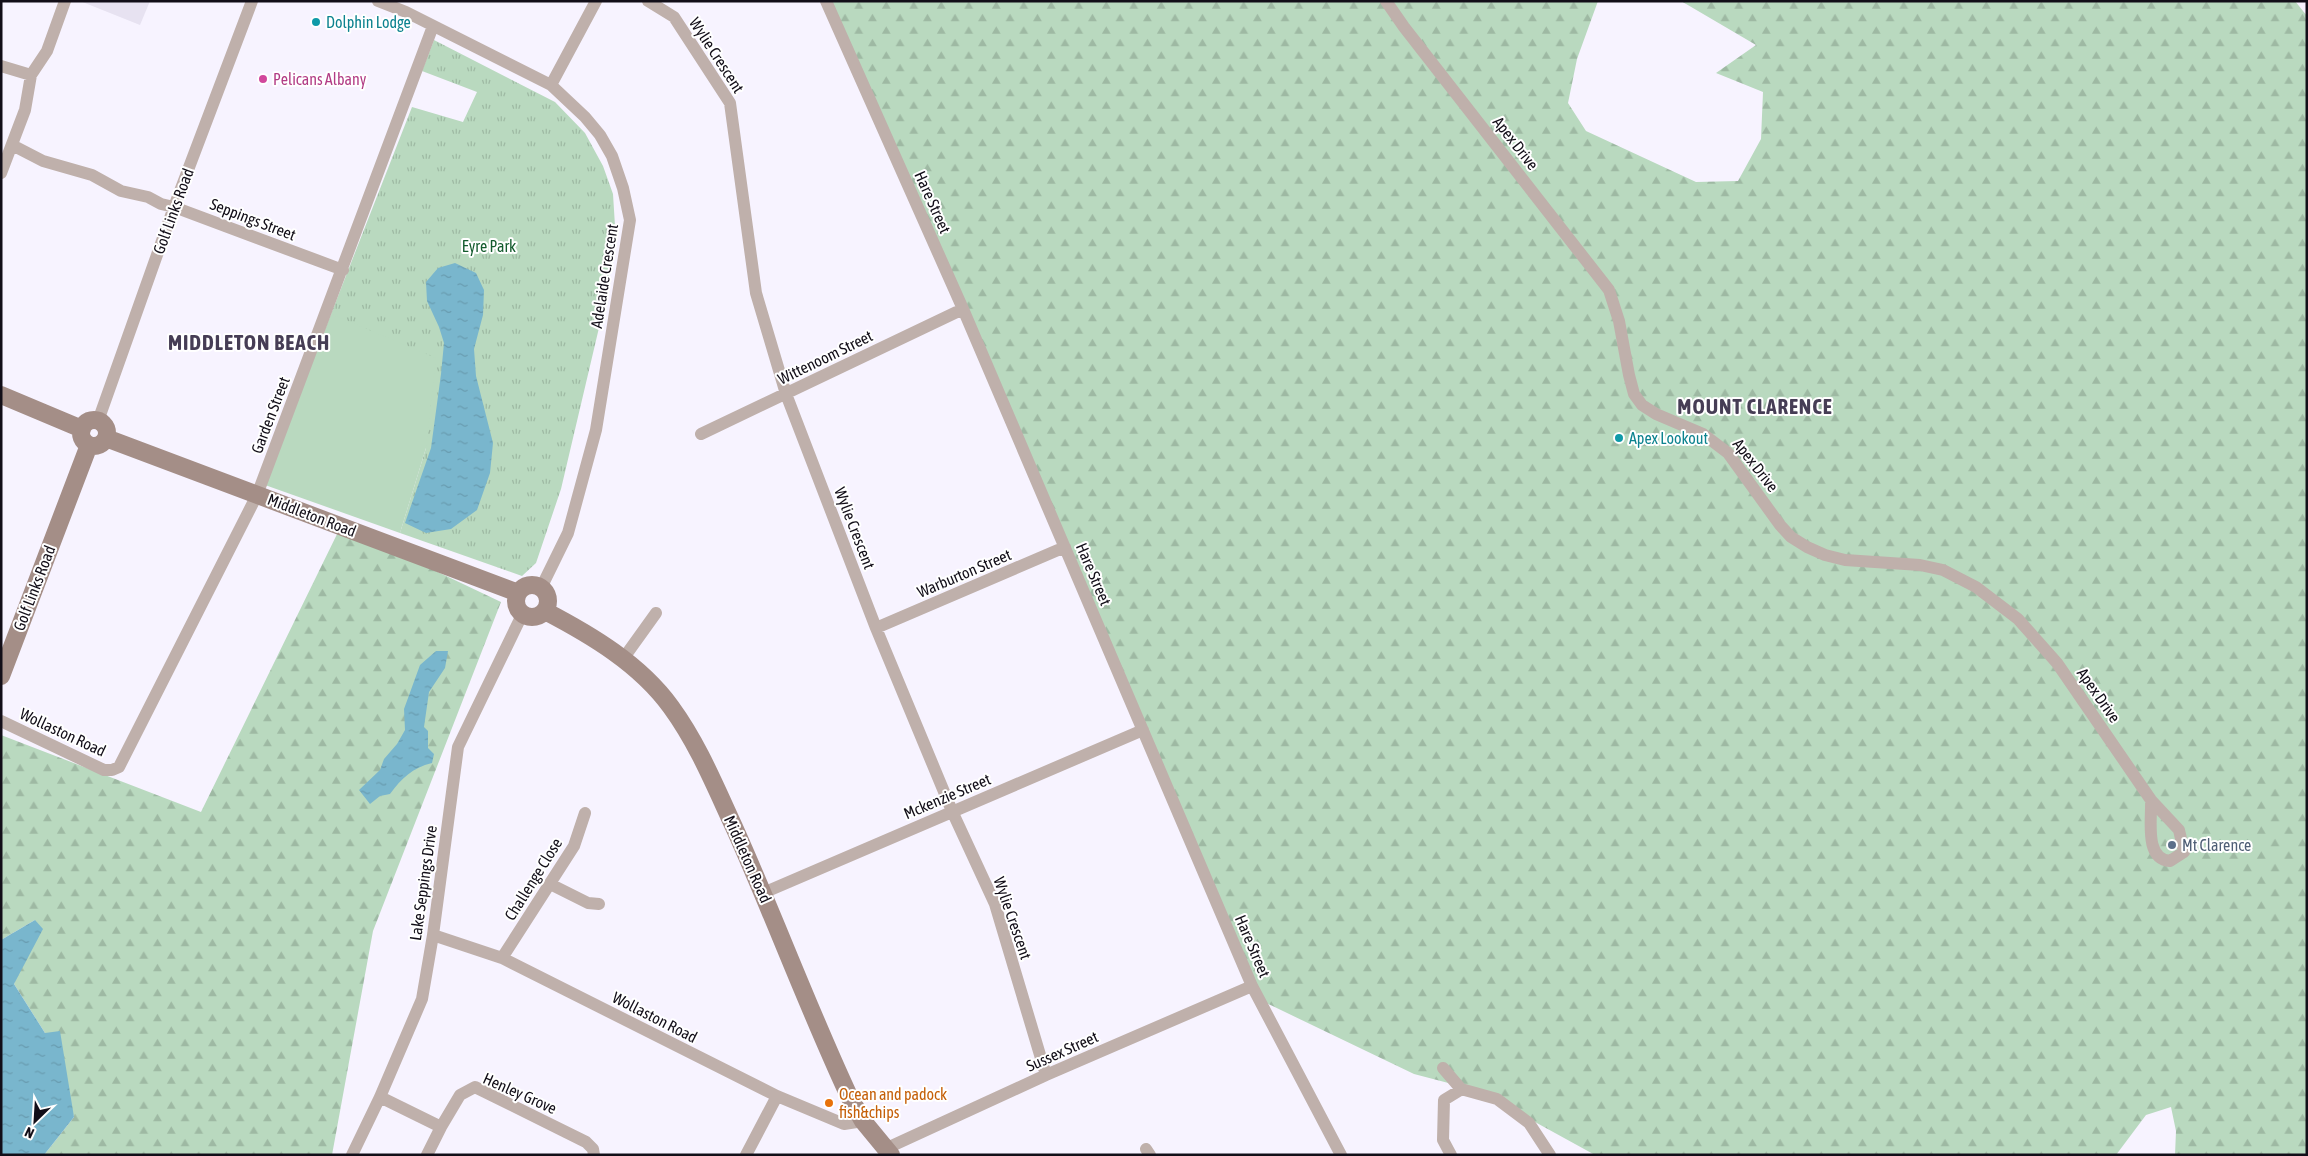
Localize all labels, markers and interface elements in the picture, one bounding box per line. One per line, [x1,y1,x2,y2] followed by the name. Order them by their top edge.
[326,13,411,32] place label: Dolphin Lodge
[685,14,748,97] street label: Wylie Crescent
[310,16,322,28] marker: Dolphin Lodge
[273,70,367,89] place label: Pelicans Albany
[257,73,269,85] marker: Pelicans Albany
[1489,113,1542,174] street label: Apex Drive
[149,166,197,256] street label: Golf Links Road
[911,168,955,236] street label: Hare Street
[207,194,299,245] street label: Seppings Street
[587,222,621,330] street label: Adelaide Crescent
[462,237,516,256] park label: Eyre Park
[775,326,876,388] street label: Wittenoom Street
[168,330,330,354] district label: MIDDLETON BEACH
[247,374,293,456] street label: Garden Street
[1677,394,1833,418] district label: MOUNT CLARENCE
[1629,429,1708,448] place label: Apex Lookout
[1613,432,1625,444] marker: Apex Lookout
[1729,435,1782,496] street label: Apex Drive
[830,485,879,572] street label: Wylie Crescent
[265,490,359,540] street label: Middleton Road
[1073,540,1115,608] street label: Hare Street
[9,543,59,633] street label: Golf Links Road
[914,545,1014,601] street label: Warburton Street
[2073,664,2124,726] street label: Apex Drive
[17,704,109,760] street label: Wollaston Road
[901,770,993,822] street label: Mckenzie Street
[721,813,775,905] street label: Middleton Road
[406,824,441,942] street label: Lake Seppings Drive
[501,835,566,924] street label: Challenge Close
[2182,836,2251,854] place label: Mt Clarence
[2166,839,2178,851] marker: Mt Clarence
[990,874,1036,962] street label: Wylie Crescent
[1232,912,1274,980] street label: Hare Street
[610,988,700,1046] street label: Wollaston Road
[1023,1027,1101,1075] street label: Sussex Street
[480,1069,560,1118] street label: Henley Grove
[839,1085,947,1122] place label: Ocean and padock fish&chips
[10,1096,60,1146] north arrow
[823,1097,835,1109] marker: Ocean and padock fish&chips
[22,1124,37,1142] text: N

